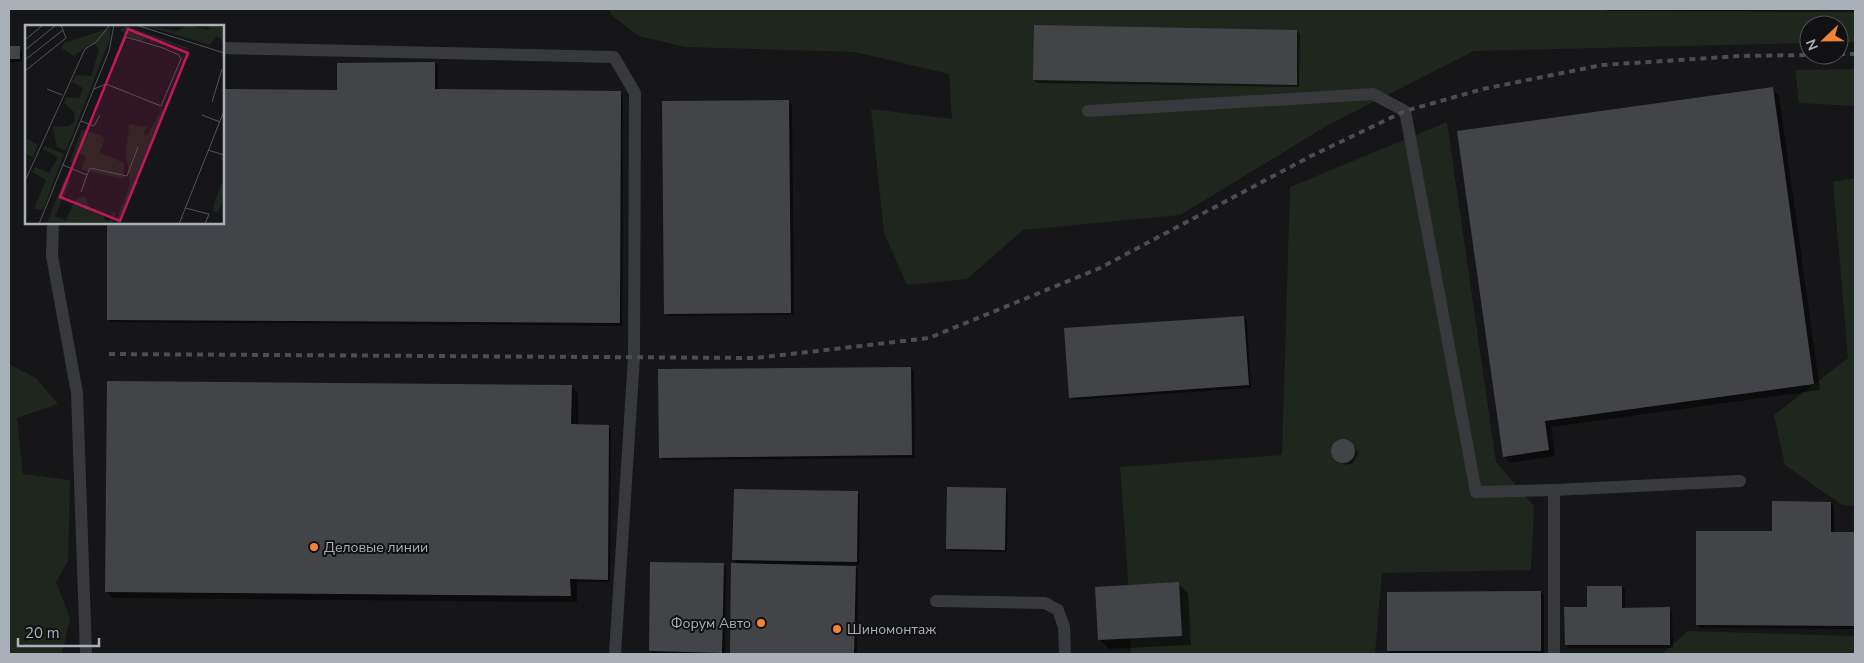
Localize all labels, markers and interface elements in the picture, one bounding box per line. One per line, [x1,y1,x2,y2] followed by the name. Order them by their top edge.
[1799,15,1849,65] north arrow
[25,25,224,224] inset map
[1802,36,1823,53] text: N
[324,538,428,557] place label: Деловые линии
[308,541,320,553] marker: Деловые линии
[671,614,751,633] place label: Форум Авто
[18,616,99,648] scale bar
[755,617,767,629] marker: Форум Авто
[847,620,936,639] place label: Шиномонтаж
[25,623,60,643] text: 20 m
[831,623,843,635] marker: Шиномонтаж

